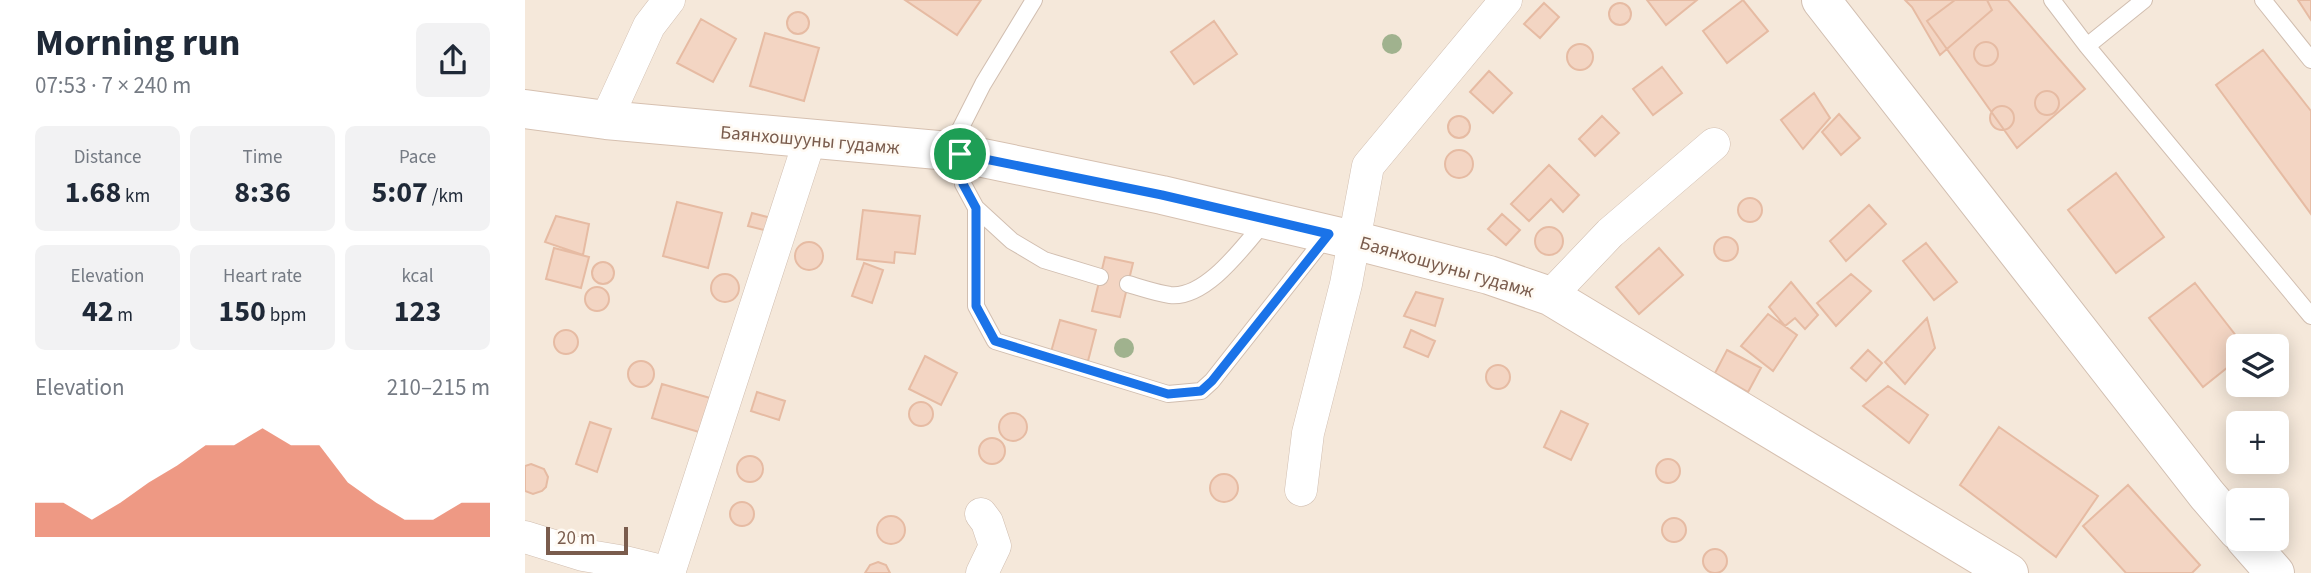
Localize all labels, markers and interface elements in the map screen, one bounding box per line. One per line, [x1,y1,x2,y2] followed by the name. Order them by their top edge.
[35,16,240,70] text: Morning run
[416,23,490,97] button: share
[35,69,191,102] text: 07:53 · 7 × 240 m
[719,119,901,162] street label: Баянхошууны гудамж
[930,124,990,184] pin
[941,135,979,173] icon: arrive
[74,144,141,171] text: Distance
[242,144,283,171] text: Time
[399,144,436,171] text: Pace
[65,171,121,214] text: 1.68
[234,171,291,214] text: 8:36
[371,171,428,214] text: 5:07
[121,183,150,210] text: km
[428,183,464,210] text: /km
[1356,230,1537,305] street label: Баянхошууны гудамж
[71,263,144,290] text: Elevation
[223,263,302,290] text: Heart rate
[402,263,433,290] text: kcal
[82,290,114,333] text: 42
[218,290,266,333] text: 150
[394,290,441,333] text: 123
[114,302,133,329] text: m
[266,302,307,329] text: bpm
[2226,334,2289,551] map controls
[2226,334,2289,397] button: layers
[35,371,125,404] text: Elevation
[387,371,490,404] text: 210–215 m
[2226,411,2289,474] button: +
[2226,488,2289,551] button: −
[546,524,628,556] scale bar
[557,525,595,552] text: 20 m

